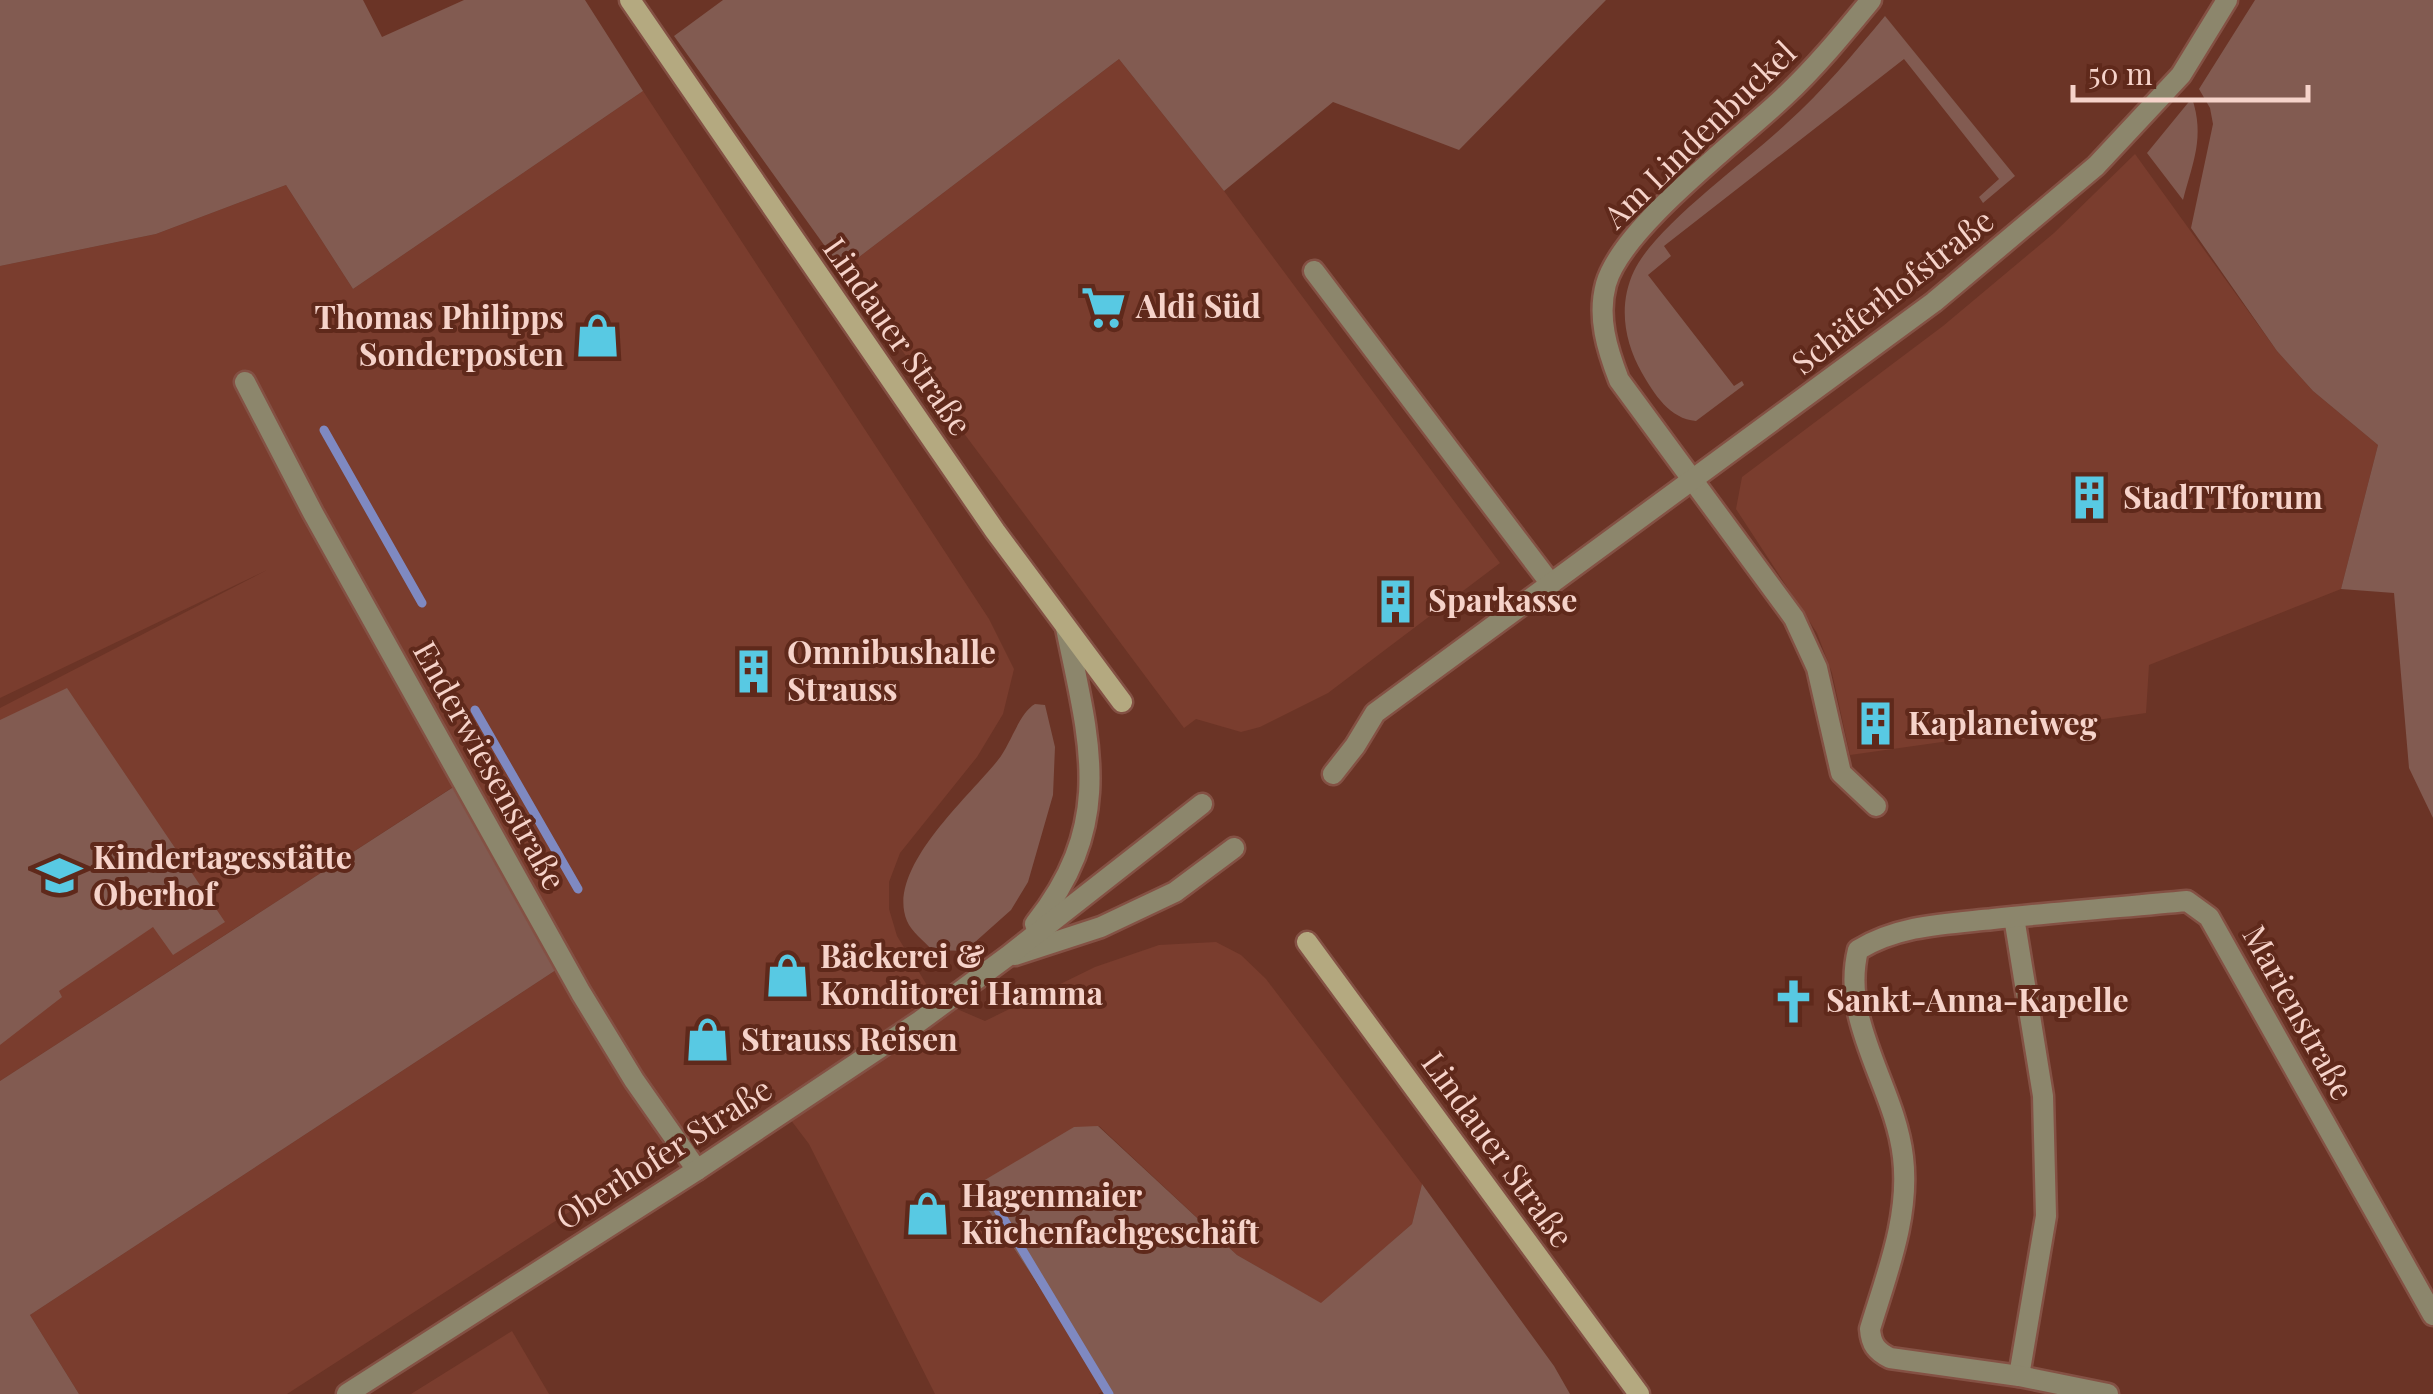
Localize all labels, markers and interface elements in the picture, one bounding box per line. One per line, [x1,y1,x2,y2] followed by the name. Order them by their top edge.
[1592,30,1804,237] street label: Am Lindenbuckel
[2073,40,2308,102] scale bar
[2088,53,2153,93] text: 50 m
[1782,198,2001,382] street label: Schäferhofstraße
[815,228,983,443] street label: Lindauer Straße
[1079,283,1127,331] supermarket icon: Aldi Süd
[1135,283,1261,326] place label: Aldi Süd
[315,294,564,374] place label: Thomas Philipps Sonderposten
[573,312,621,360] shop icon: Thomas Philipps Sonderposten
[2066,474,2114,522] building icon: StadTTforum
[2123,474,2323,517] place label: StadTTforum
[1371,577,1419,625] building icon: Sparkasse
[1428,577,1577,620] place label: Sparkasse
[787,629,996,709] place label: Omnibushalle Strauss
[405,633,577,897] street label: Enderwiesenstraße
[730,647,778,695] building icon: Omnibushalle Strauss
[1851,700,1899,748] building icon: Kaplaneiweg
[1908,700,2098,743] place label: Kaplaneiweg
[93,834,352,914] place label: Kindertagesstätte Oberhof
[36,852,84,900] school or university icon: Kindertagesstätte Oberhof
[2235,917,2366,1107] street label: Marienstraße
[820,933,1104,1013] place label: Bäckerei & Konditorei Hamma
[763,951,811,999] shop icon: Bäckerei & Konditorei Hamma
[1769,977,1817,1025] church icon: Sankt-Anna-Kapelle
[1826,977,2129,1020] place label: Sankt-Anna-Kapelle
[684,1016,732,1064] shop icon: Strauss Reisen
[741,1016,958,1059] place label: Strauss Reisen
[1414,1042,1585,1255] street label: Lindauer Straße
[546,1066,779,1238] street label: Oberhofer Straße
[961,1172,1260,1252] place label: Hagenmaier Küchenfachgeschäft
[904,1190,952,1238] shop icon: Hagenmaier Küchenfachgeschäft

